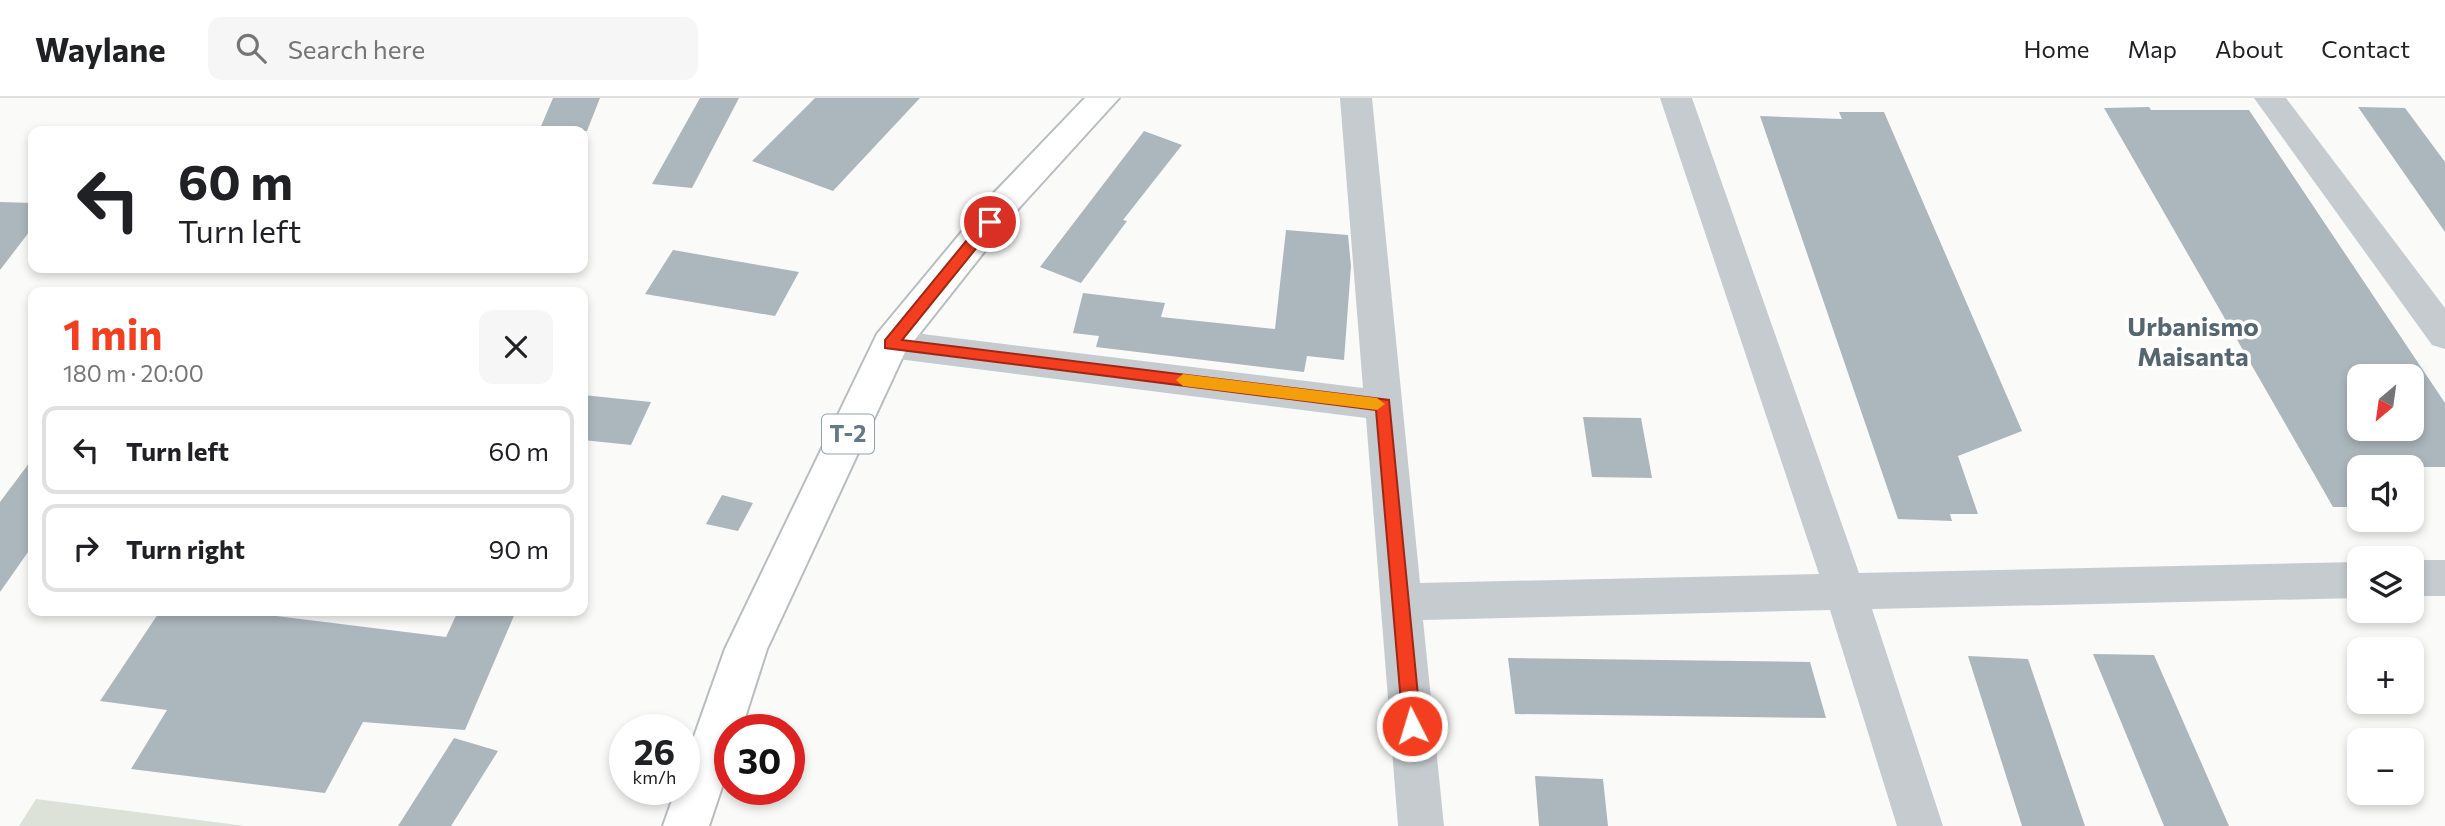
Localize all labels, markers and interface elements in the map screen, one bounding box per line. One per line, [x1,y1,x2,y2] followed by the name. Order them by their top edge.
[208,17,698,80] search box
[35,28,166,69] text: Waylane
[232,29,270,67] icon: search
[288,33,425,64] text: Search here
[2024,34,2090,63] text: Home
[2128,34,2177,63] text: Map
[2215,34,2283,63] text: About
[2321,34,2410,63] text: Contact
[178,150,293,210] text: 60 m
[63,154,154,245] icon: left
[960,192,1020,252] pin
[971,203,1009,241] icon: arrive
[178,210,302,250] text: Turn left
[63,307,163,359] text: 1 min
[479,310,553,384] button: close
[2127,310,2259,371] district label: Urbanismo Maisanta
[63,359,204,387] text: 180 m · 20:00
[2347,364,2424,441] north arrow
[2347,364,2424,805] map controls
[822,414,874,454] road number: T-2
[67,431,105,469] icon: left
[126,435,229,466] text: Turn left
[489,435,549,466] text: 60 m
[2347,455,2424,532] button: sound
[67,529,105,567] icon: right
[126,533,245,564] text: Turn right
[489,533,549,564] text: 90 m
[2347,546,2424,623] button: layers
[2347,637,2424,714] button: +
[1375,689,1449,763] position arrow
[714,714,805,805] speed limit sign: 30
[2347,728,2424,805] button: −
[634,729,675,772] text: 26
[633,766,676,788] text: km/h

